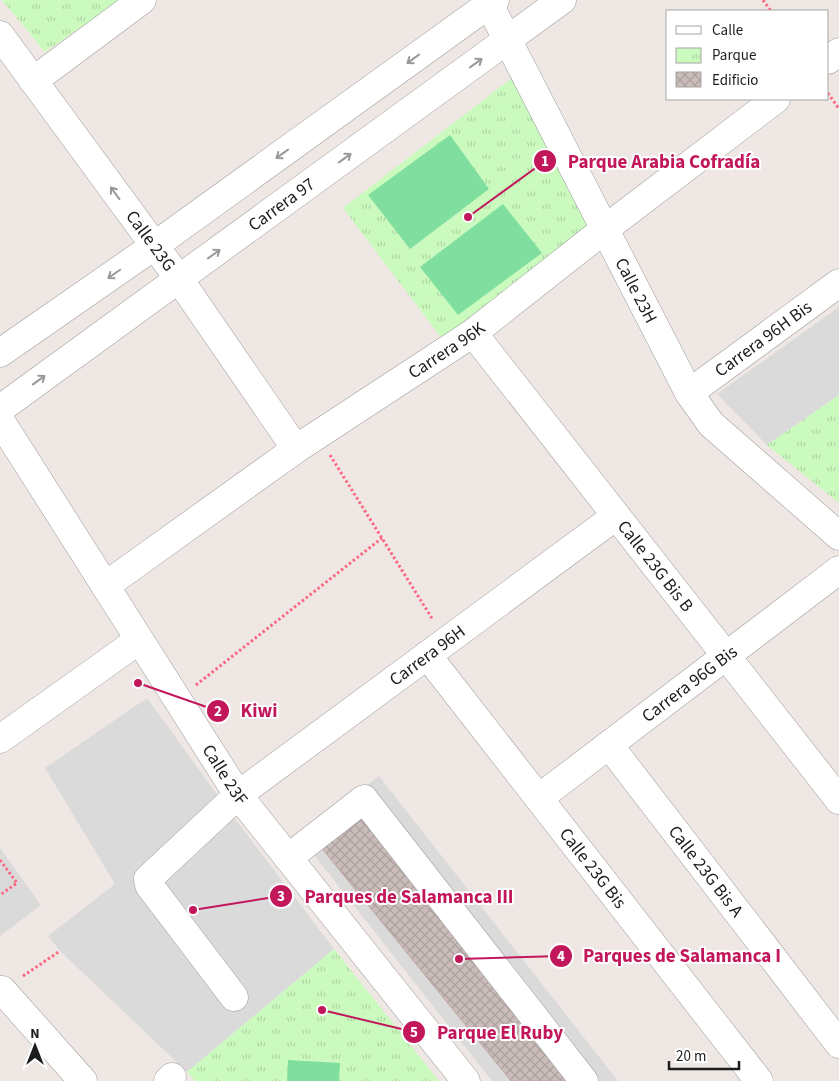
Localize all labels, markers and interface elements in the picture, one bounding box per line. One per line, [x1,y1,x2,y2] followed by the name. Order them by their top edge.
[666,10,829,100] legend
[712,20,743,41] text: Calle
[712,45,756,66] text: Parque
[406,54,420,64] one-way arrow
[469,57,482,68] one-way arrow
[712,70,759,91] text: Edificio
[533,144,770,178] callout: Parque Arabia Cofradía
[275,149,289,160] one-way arrow
[568,149,760,176] text: Parque Arabia Cofradía
[541,151,549,172] text: 1
[338,153,352,163] one-way arrow
[243,172,320,237] street label: Carrera 97
[110,186,120,200] one-way arrow
[120,205,181,277] street label: Calle 23G
[206,249,220,259] one-way arrow
[608,253,663,328] street label: Calle 23H
[107,269,121,279] one-way arrow
[710,295,817,383] street label: Carrera 96H Bis
[403,316,491,385] street label: Carrera 96K
[32,375,46,385] one-way arrow
[611,515,699,617] street label: Calle 23G Bis B
[384,619,471,692] street label: Carrera 96H
[637,639,743,729] street label: Carrera 96G Bis
[206,694,288,728] callout: Kiwi
[241,698,277,725] text: Kiwi
[214,701,222,722] text: 2
[196,740,254,811] street label: Calle 23F
[662,820,749,923] street label: Calle 23G Bis A
[553,823,632,914] street label: Calle 23G Bis
[269,879,523,913] callout: Parques de Salamanca III
[304,884,514,911] text: Parques de Salamanca III
[277,886,285,907] text: 3
[548,939,791,973] callout: Parques de Salamanca I
[583,943,781,970] text: Parques de Salamanca I
[557,946,565,967] text: 4
[402,1015,573,1049] callout: Parque El Ruby
[437,1020,563,1047] text: Parque El Ruby
[10,1021,60,1071] north arrow
[410,1022,418,1043] text: 5
[30,1024,40,1044] text: N
[669,1038,739,1070] scale bar
[676,1046,706,1067] text: 20 m

